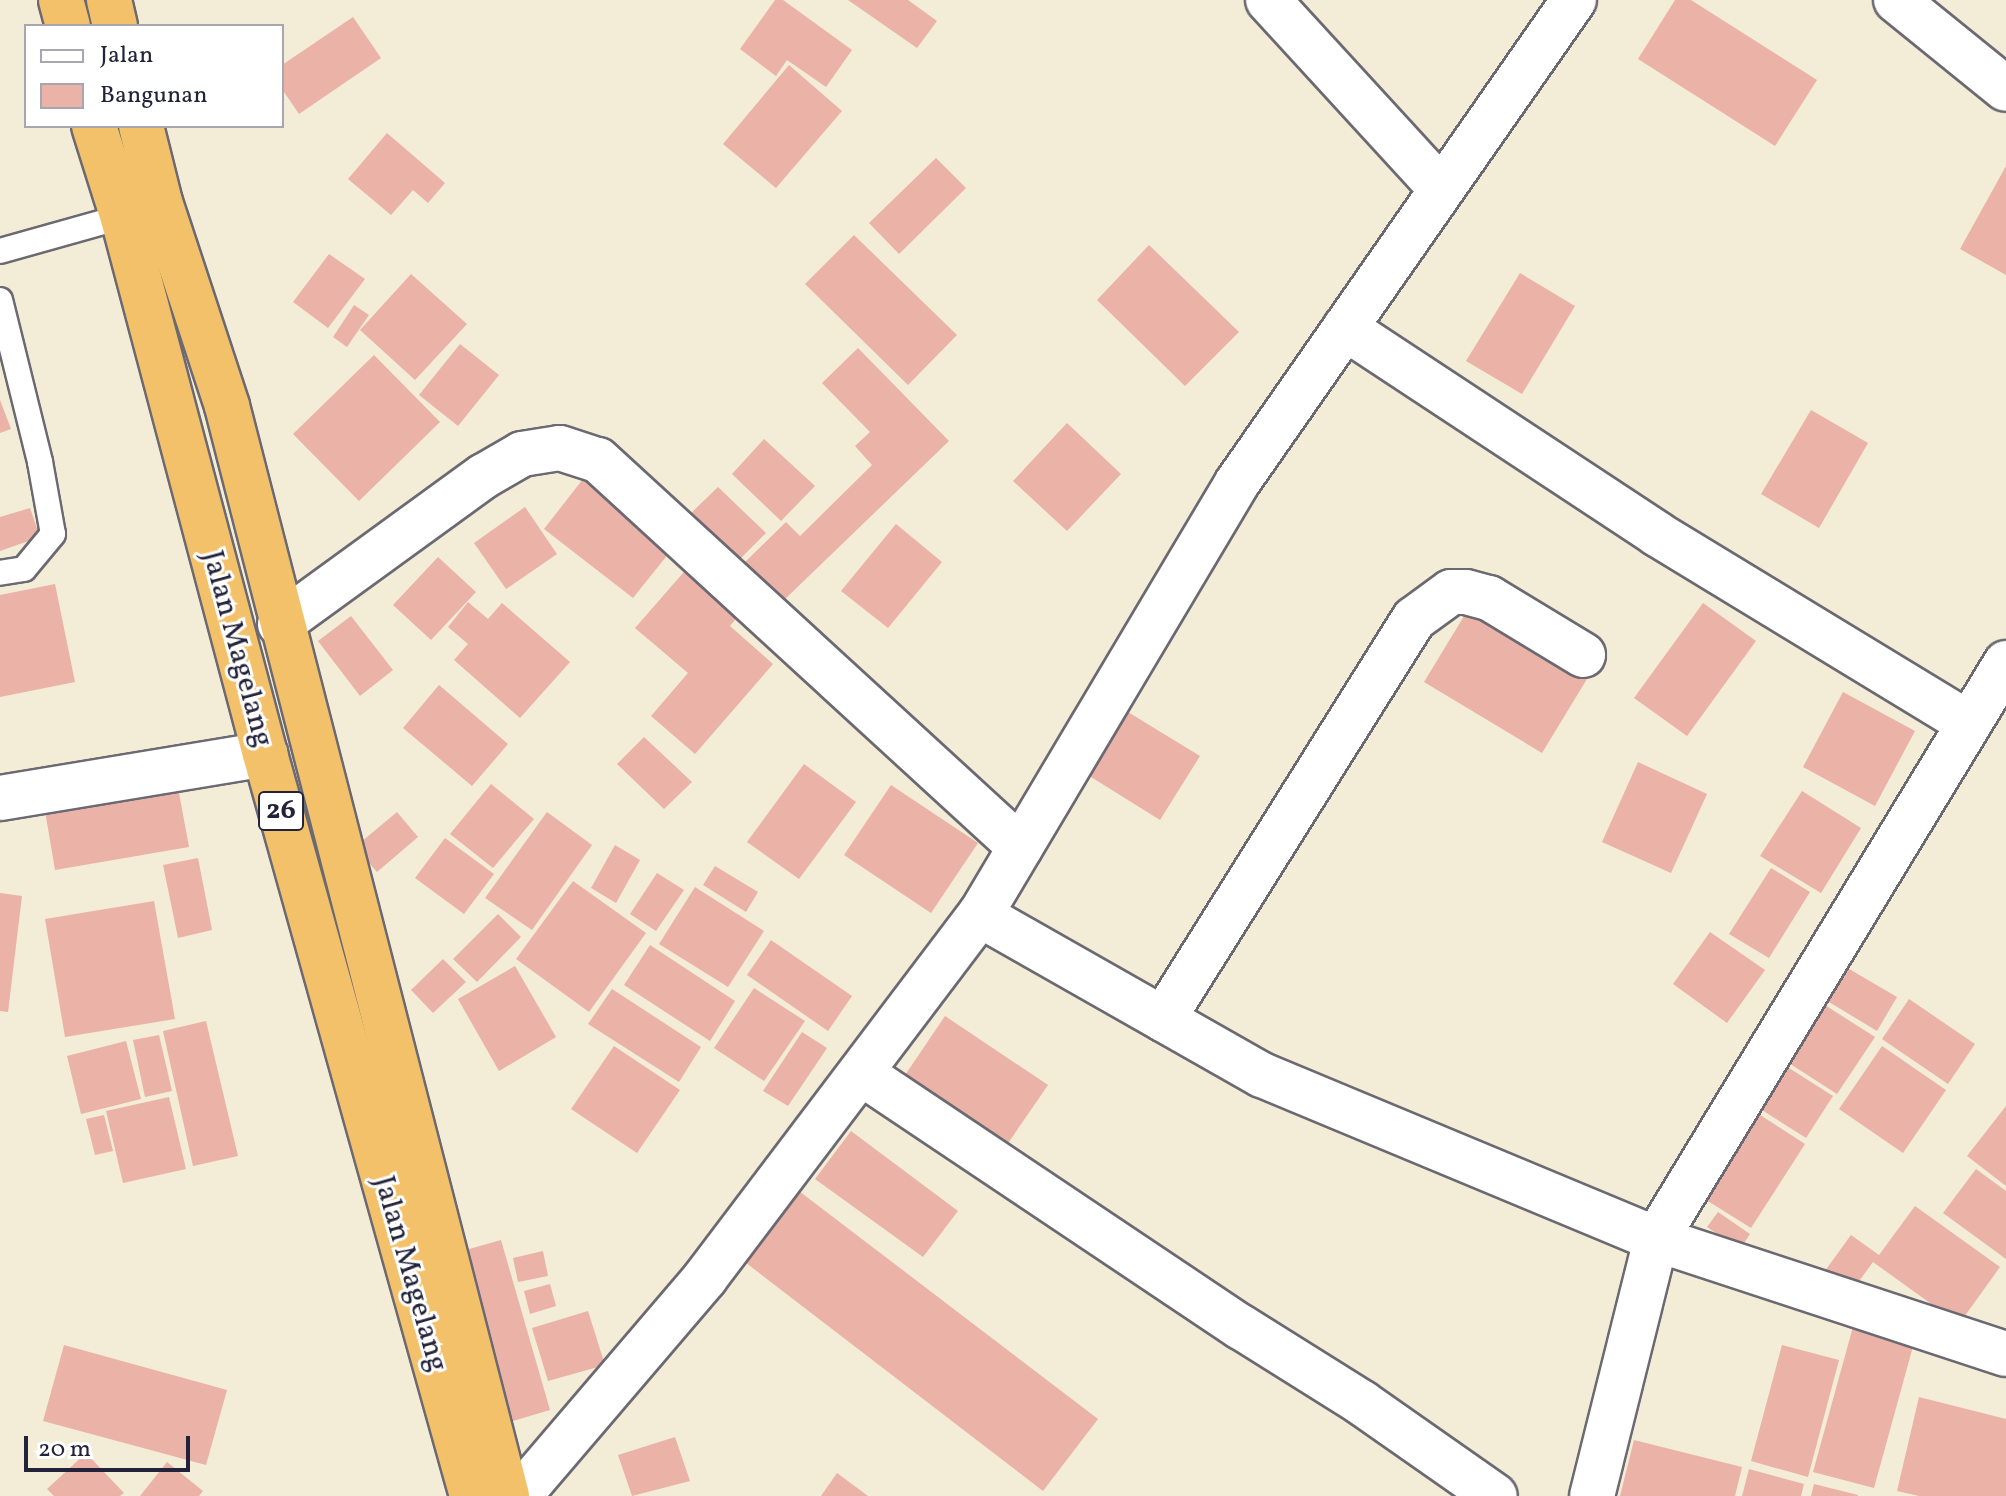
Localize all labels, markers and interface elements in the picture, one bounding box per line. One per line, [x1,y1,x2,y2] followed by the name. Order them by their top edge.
[24,24,284,128] legend
[100,39,153,73] text: Jalan
[100,79,208,113] text: Bangunan
[193,547,281,751] street label: Jalan Magelang
[257,787,305,835] road number: 26
[365,1172,455,1376] street label: Jalan Magelang
[28,1420,194,1470] scale bar
[38,1433,91,1467] text: 20 m

